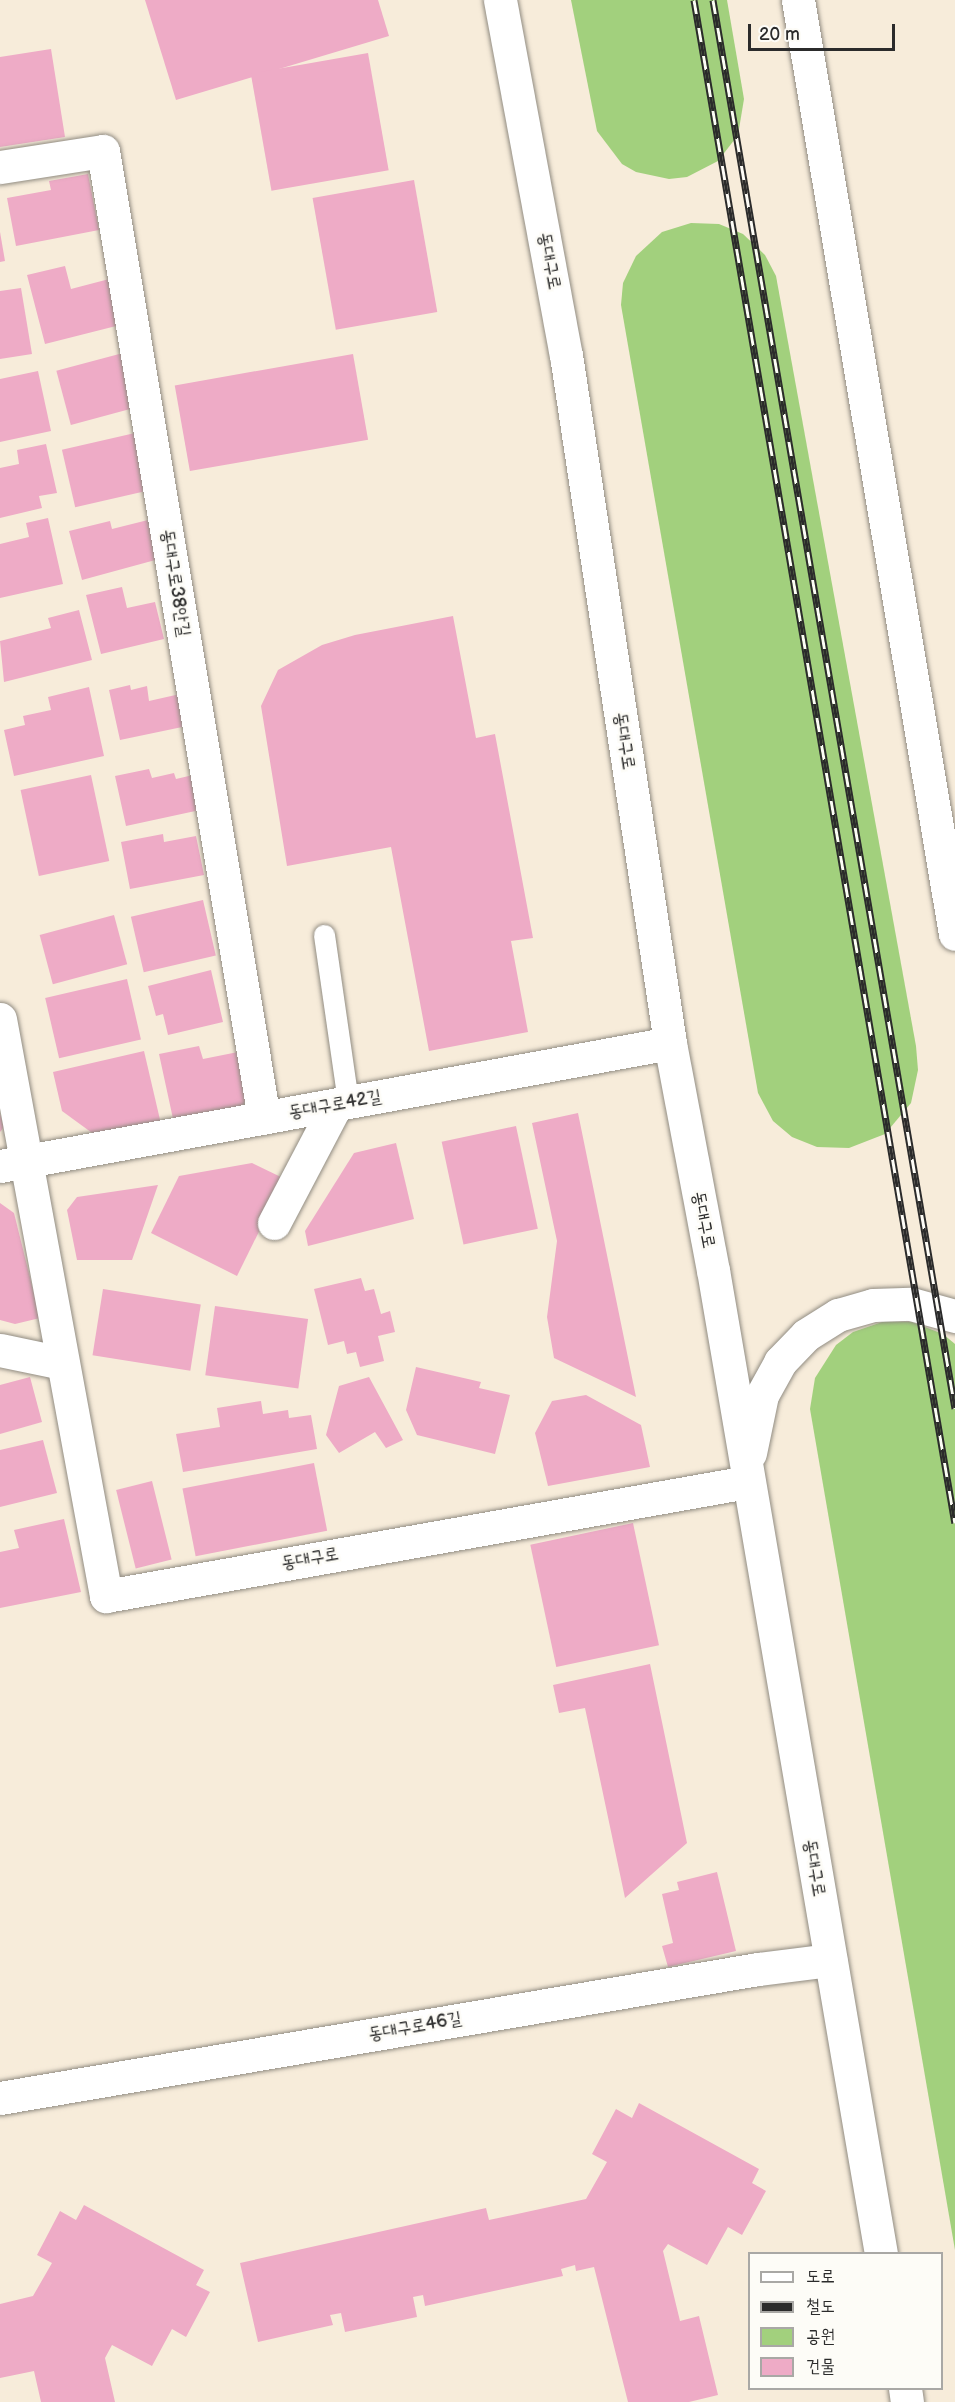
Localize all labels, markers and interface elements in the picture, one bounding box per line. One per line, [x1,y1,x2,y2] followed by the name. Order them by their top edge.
[751,12,898,50] scale bar
[759,24,800,45] text: 20 m
[533,231,565,291] street label: 동대구로
[156,528,194,638] street label: 동대구로38안길
[609,711,639,771] street label: 동대구로
[287,1086,383,1124] street label: 동대구로42길
[687,1190,719,1250] street label: 동대구로
[280,1543,340,1575] street label: 동대구로
[798,1838,830,1898] street label: 동대구로
[367,2008,463,2046] street label: 동대구로46길
[748,2252,943,2390] legend
[806,2266,835,2287] text: 도로
[806,2296,835,2317] text: 철도
[806,2326,835,2347] text: 공원
[806,2356,835,2377] text: 건물

